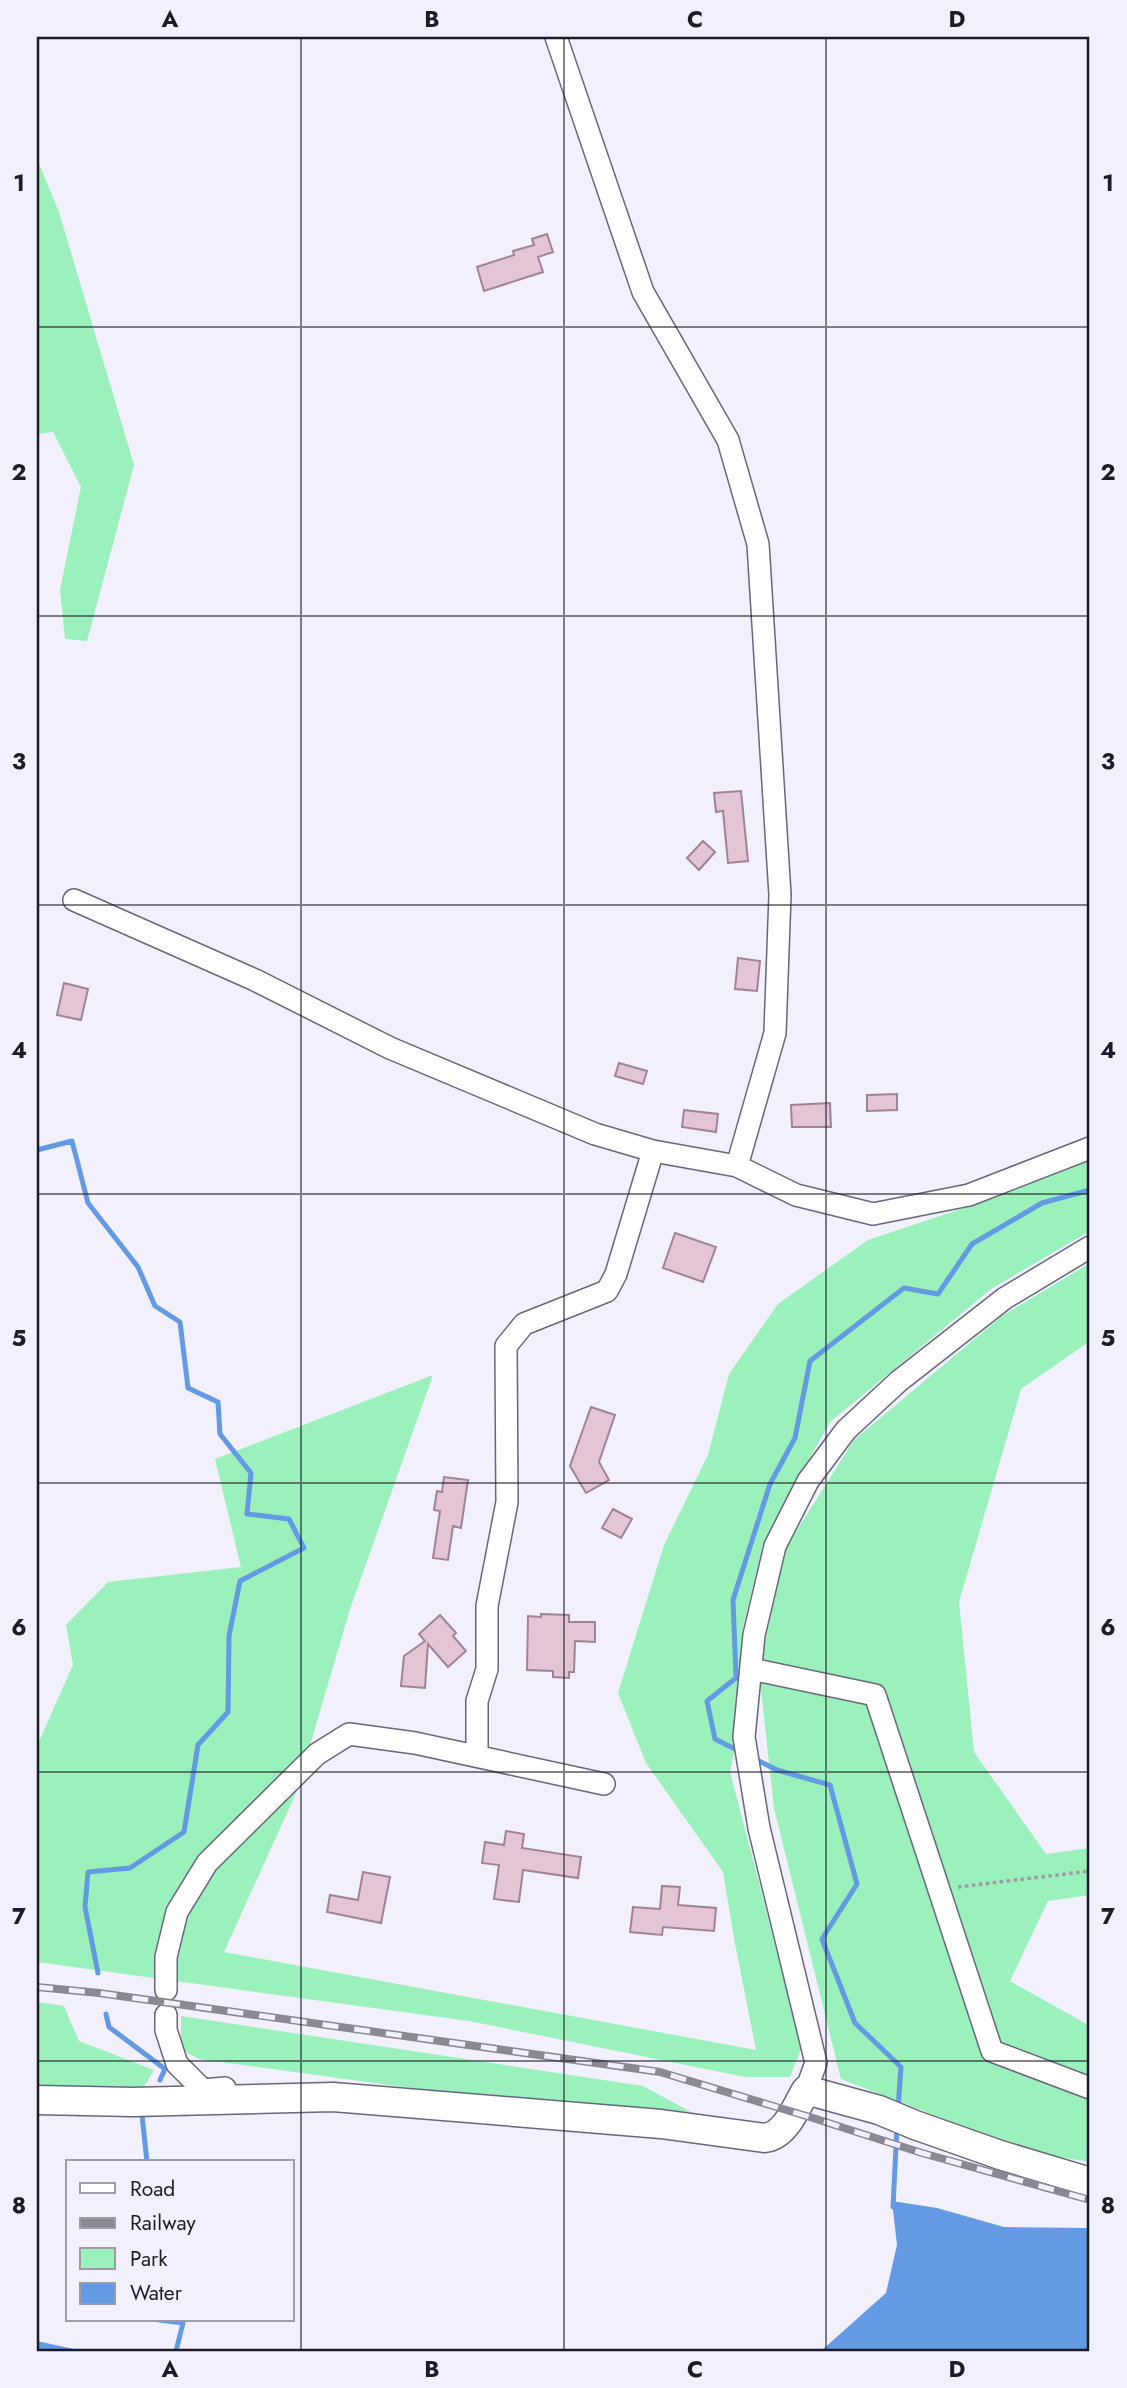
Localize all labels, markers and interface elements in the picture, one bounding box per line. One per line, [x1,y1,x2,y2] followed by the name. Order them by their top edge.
[161,2,179,36] text: A
[424,2,440,36] text: B
[687,2,703,36] text: C
[949,2,966,36] text: D
[13,166,25,200] text: 1
[1102,166,1114,200] text: 1
[11,455,27,489] text: 2
[1100,455,1116,489] text: 2
[12,744,26,778] text: 3
[1101,744,1115,778] text: 3
[11,1033,27,1067] text: 4
[1100,1033,1116,1067] text: 4
[12,1321,26,1355] text: 5
[1101,1321,1115,1355] text: 5
[11,1610,27,1644] text: 6
[1100,1610,1116,1644] text: 6
[12,1899,26,1933] text: 7
[1101,1899,1115,1933] text: 7
[66,2160,294,2322] legend
[130,2174,175,2204] text: Road
[12,2188,26,2222] text: 8
[1101,2188,1115,2222] text: 8
[130,2208,196,2238] text: Railway
[130,2244,168,2274] text: Park
[130,2278,183,2308] text: Water
[161,2352,179,2386] text: A
[424,2352,440,2386] text: B
[687,2352,703,2386] text: C
[949,2352,966,2386] text: D

